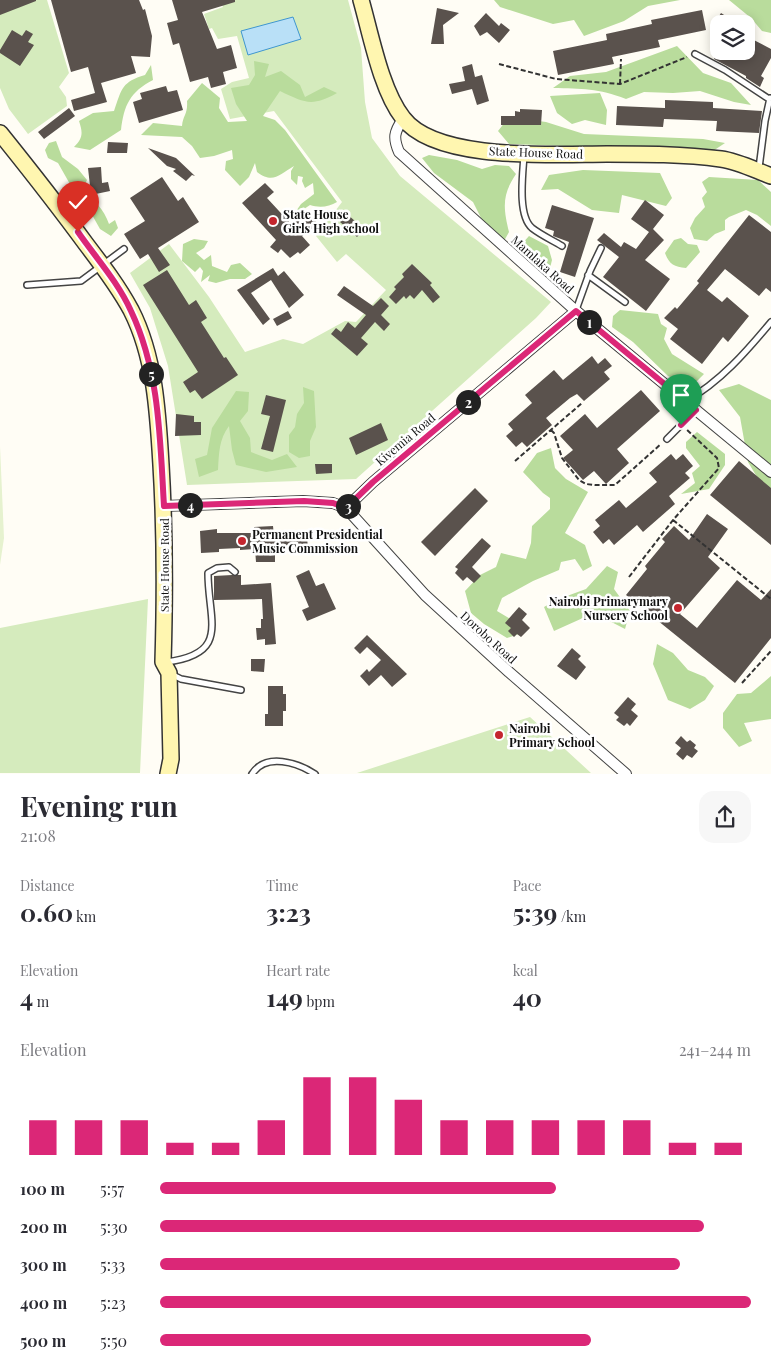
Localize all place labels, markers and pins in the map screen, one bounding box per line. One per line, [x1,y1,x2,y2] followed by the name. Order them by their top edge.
[57,181,99,232] pin
[283,206,379,236] place label: State House Girls High school
[267,215,279,227] marker: State House Girls High school
[576,310,602,334] pin: 1
[138,362,164,386] pin: 5
[660,374,702,425] pin
[456,390,480,414] pin: 2
[178,492,202,518] pin: 4
[336,494,360,518] pin: 3
[252,526,383,556] place label: Permanent Presidential Music Commission
[236,535,248,547] marker: Permanent Presidential Music Commission
[549,593,669,623] place label: Nairobi Primarymary Nursery School
[672,602,684,614] marker: Nairobi Primarymary Nursery School
[509,720,595,750] place label: Nairobi Primary School
[493,729,505,741] marker: Nairobi Primary School

